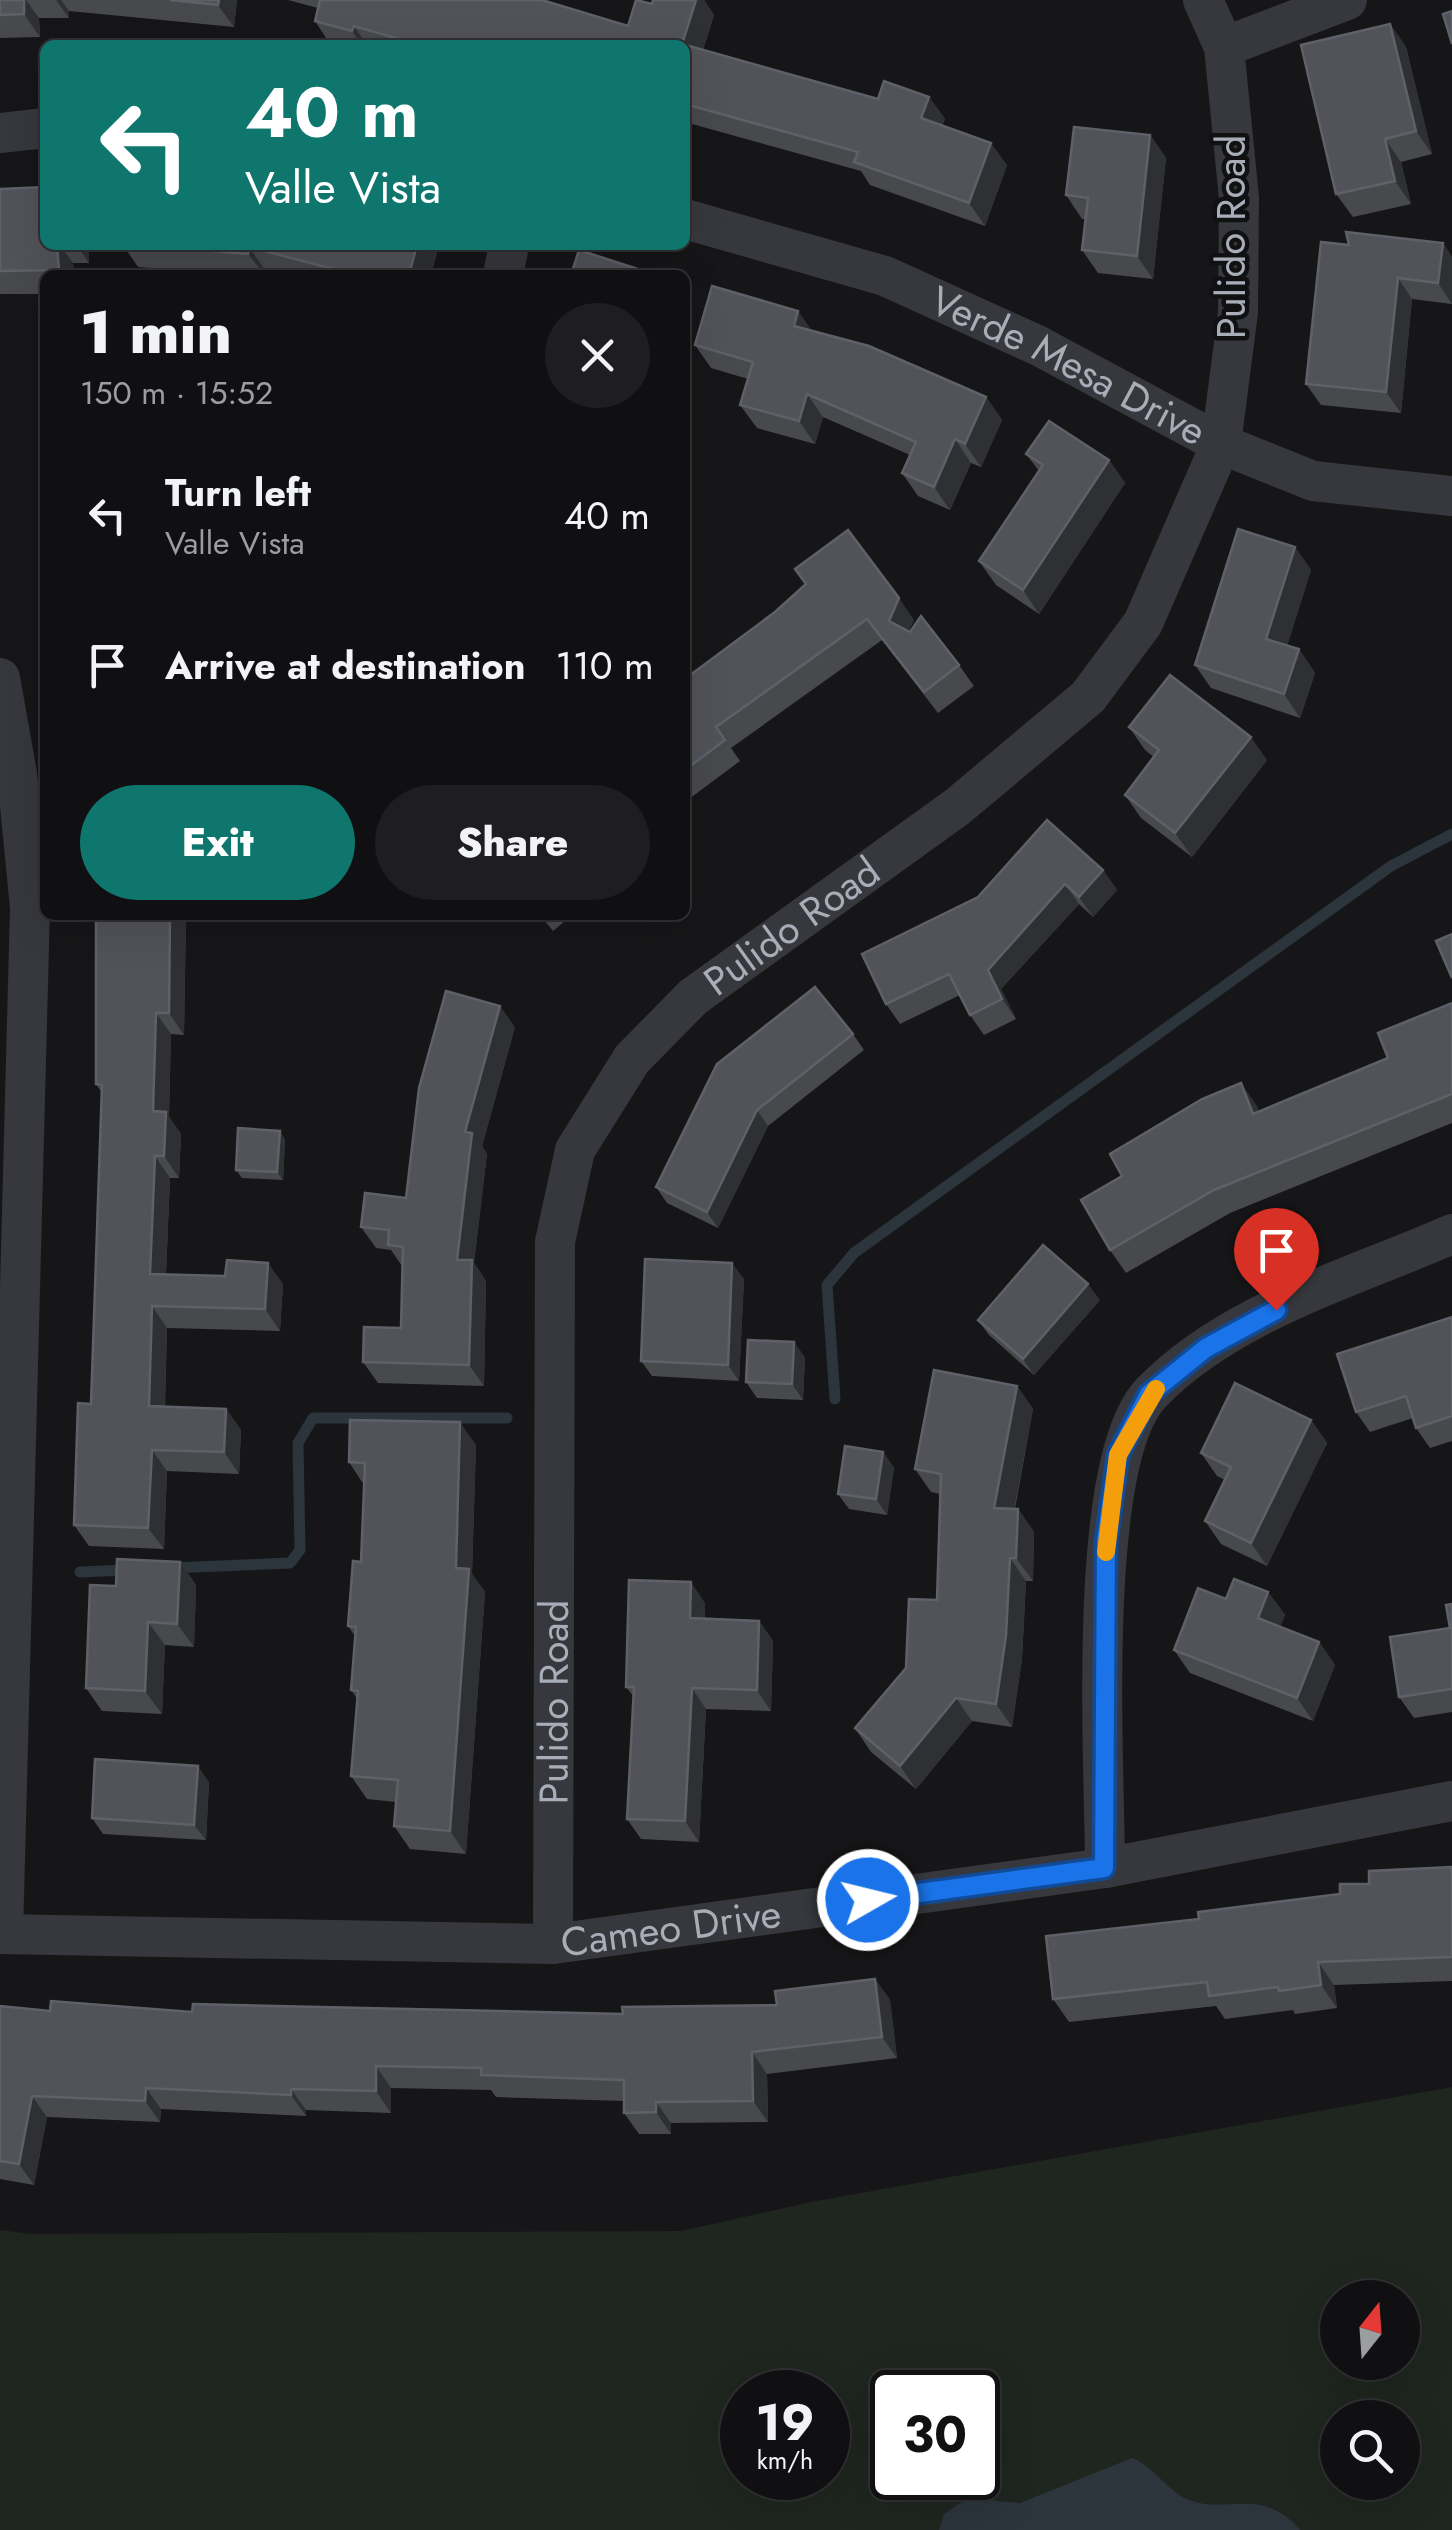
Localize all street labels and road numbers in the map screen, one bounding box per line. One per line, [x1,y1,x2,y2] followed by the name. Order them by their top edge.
[1202,135,1260,339] street label: Pulido Road
[921,271,1217,460] street label: Verde Mesa Drive
[692,843,892,1009] street label: Pulido Road
[524,1600,583,1804] street label: Pulido Road
[557,1884,784,1972] street label: Cameo Drive

